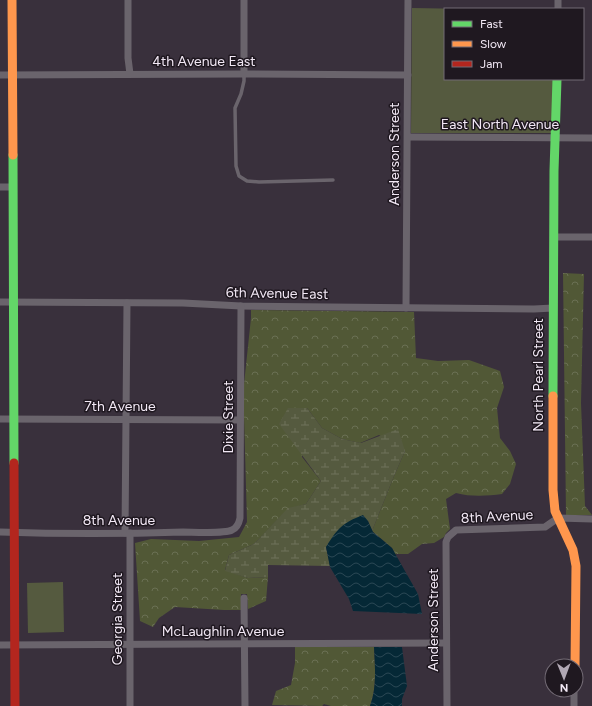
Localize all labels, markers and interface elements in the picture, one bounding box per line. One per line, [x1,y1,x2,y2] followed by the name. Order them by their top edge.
[444,8,584,80] legend
[480,17,503,31] text: Fast
[480,37,507,51] text: Slow
[152,53,256,70] street label: 4th Avenue East
[480,57,503,71] text: Jam
[386,103,403,205] street label: Anderson Street
[441,116,560,133] street label: East North Avenue
[226,284,328,303] street label: 6th Avenue East
[530,318,547,432] street label: North Pearl Street
[220,380,237,454] street label: Dixie Street
[84,398,156,415] street label: 7th Avenue
[460,506,534,527] street label: 8th Avenue
[83,512,156,529] street label: 8th Avenue
[425,569,442,671] street label: Anderson Street
[109,573,126,665] street label: Georgia Street
[162,623,285,640] street label: McLaughlin Avenue
[544,658,584,698] north arrow
[560,681,569,694] text: N

